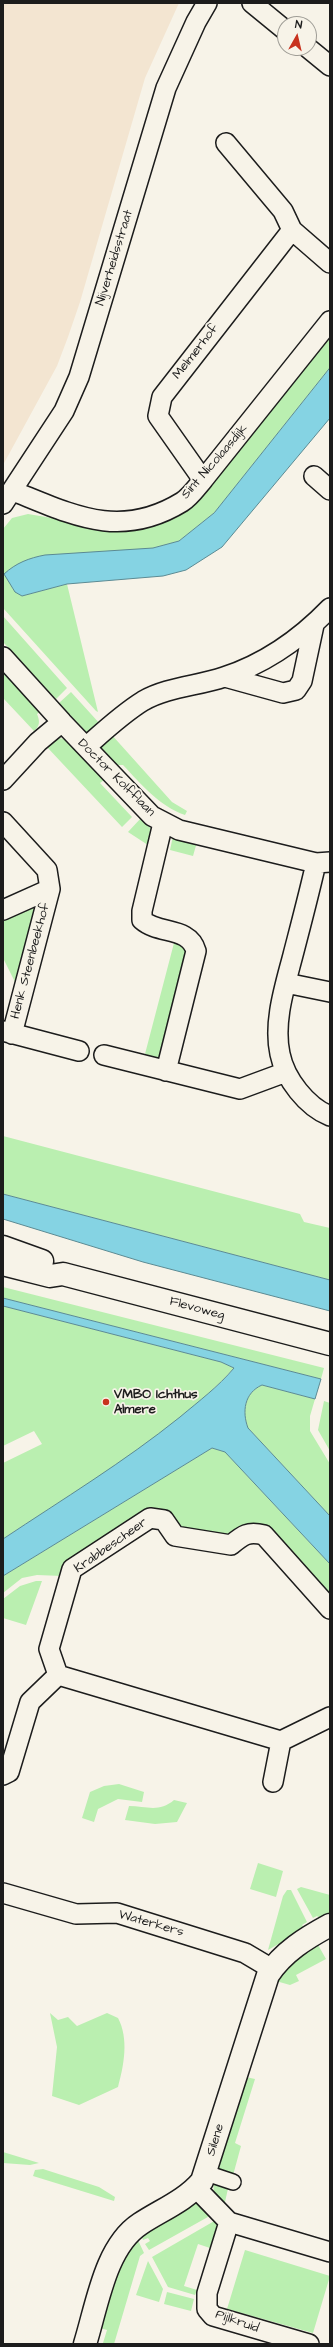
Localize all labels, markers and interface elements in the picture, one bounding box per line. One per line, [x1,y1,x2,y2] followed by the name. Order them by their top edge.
[277,16,317,56] north arrow
[294,17,303,33] text: N
[93,208,137,308] street label: Nijverheidsstraat
[170,321,222,383] street label: Melmerhof
[178,422,252,502] street label: Sint Nicolaasdijk
[74,736,158,820] street label: Doctor Kolfflaan
[8,901,54,1021] street label: Henk Steenbeekhof
[168,1294,226,1324] street label: Flevoweg
[114,1387,198,1418] place label: VMBO Ichthus Almere
[101,1397,111,1407] marker: VMBO Ichthus Almere
[71,1515,151,1577] street label: Krabbescheer
[117,1907,185,1941] street label: Waterkers
[204,2122,228,2158] street label: Silene
[213,2307,261,2337] street label: Pijlkruid

